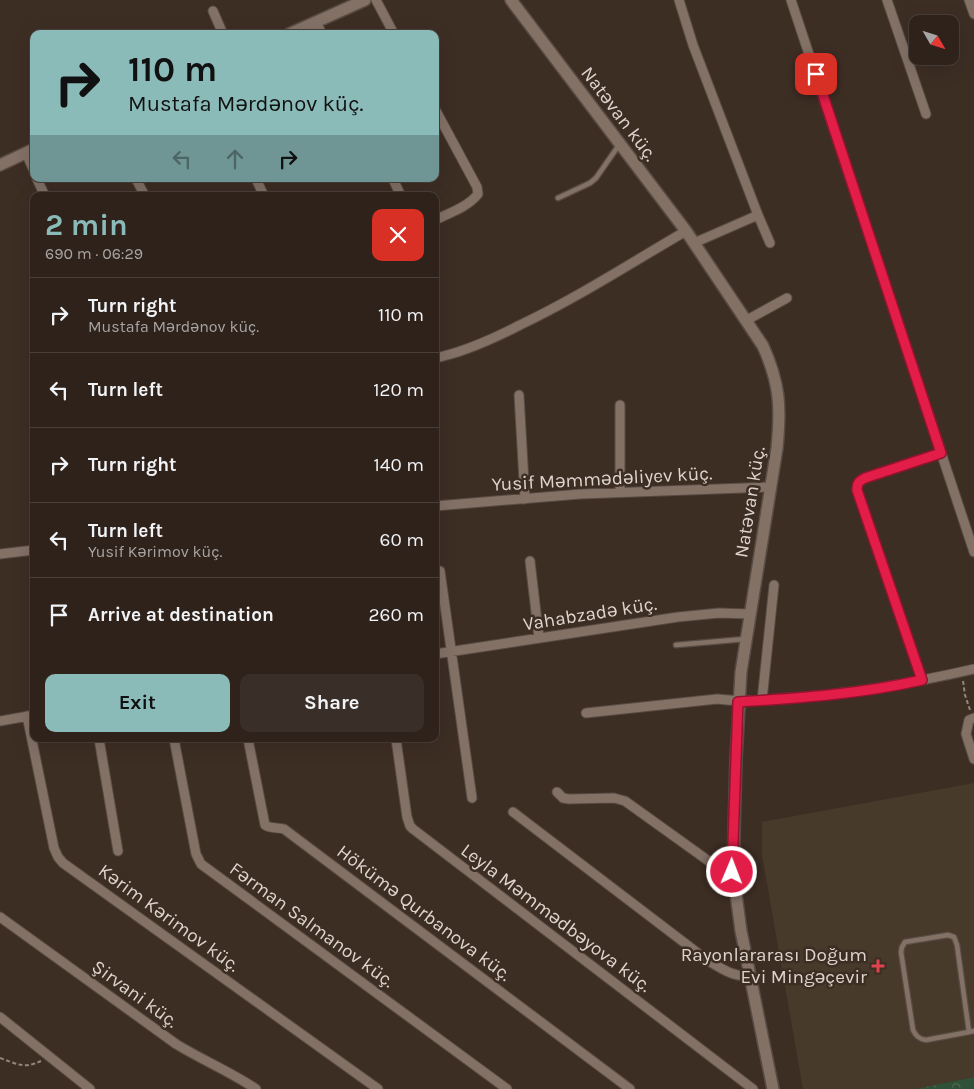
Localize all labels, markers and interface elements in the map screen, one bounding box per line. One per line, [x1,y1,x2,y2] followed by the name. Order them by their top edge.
[909,15,959,65] north arrow
[909,15,959,65] map controls
[128,49,217,90] text: 110 m
[45,50,110,115] icon: right
[795,53,837,95] pin
[802,60,830,88] icon: arrive
[576,62,662,166] street label: Natəvan küç.
[128,91,363,117] text: Mustafa Mərdənov küç.
[168,145,196,173] icon: left
[221,145,249,173] icon: ahead
[274,145,302,173] icon: right
[45,207,128,243] text: 2 min
[372,209,424,261] button: close
[45,244,143,263] text: 690 m · 06:29
[88,295,177,317] text: Turn right
[45,301,73,329] icon: right
[378,304,424,326] text: 110 m
[88,317,259,336] text: Mustafa Mərdənov küç.
[45,376,73,404] icon: left
[88,379,163,401] text: Turn left
[373,379,424,401] text: 120 m
[730,445,770,559] street label: Natəvan küç.
[45,451,73,479] icon: right
[88,454,177,476] text: Turn right
[374,454,424,476] text: 140 m
[491,462,713,496] street label: Yusif Məmmədəliyev küç.
[88,520,163,542] text: Turn left
[45,526,73,554] icon: left
[380,529,424,551] text: 60 m
[88,542,222,561] text: Yusif Kərimov küç.
[522,593,658,635] street label: Vahabzadə küç.
[45,601,73,629] icon: arrive
[88,604,274,626] text: Arrive at destination
[369,604,424,626] text: 260 m
[45,674,230,732] button: Exit
[240,674,424,732] button: Share
[456,839,656,997] street label: Leyla Məmmədbəyova küç.
[333,840,515,986] street label: Hökümə Qurbanova küç.
[705,845,757,897] position arrow
[225,858,399,992] street label: Fərman Salmanov küç.
[94,859,244,977] street label: Kərim Kərimov küç.
[681,944,867,988] place label: Rayonlararası Doğum Evi Mingəçevir
[88,955,182,1033] street label: Şirvani küç.
[871,959,885,973] marker: Rayonlararası Doğum Evi Mingəçevir

